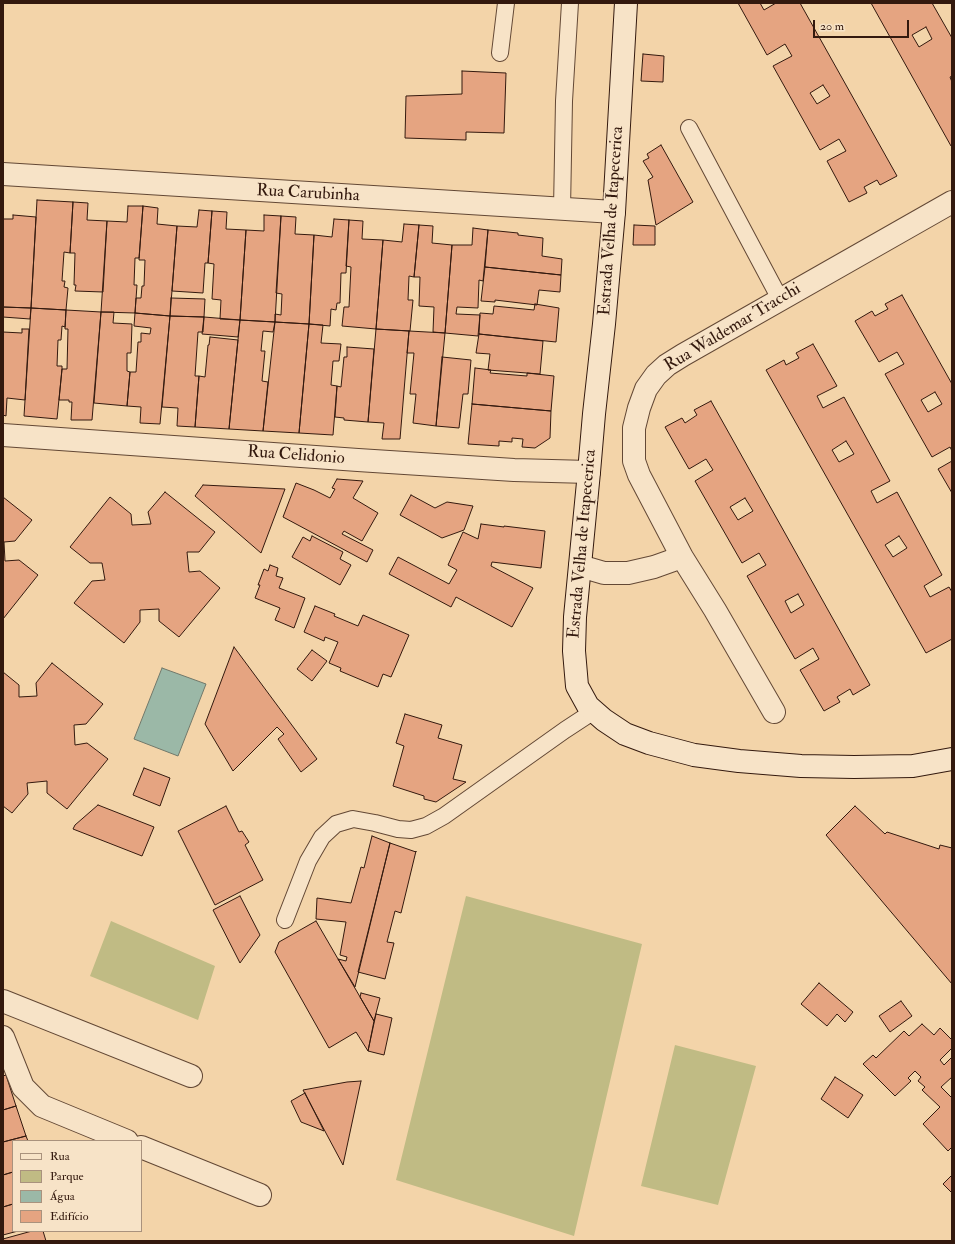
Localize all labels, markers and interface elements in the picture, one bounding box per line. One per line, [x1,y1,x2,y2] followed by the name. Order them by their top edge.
[815,12,911,38] scale bar
[820,19,844,34] text: 20 m
[595,126,629,316] street label: Estrada Velha de Itapecerica
[256,181,360,207] street label: Rua Carubinha
[661,279,805,377] street label: Rua Waldemar Tracchi
[247,442,345,470] street label: Rua Celidonio
[565,449,601,639] street label: Estrada Velha de Itapecerica
[12,1140,142,1232] legend
[50,1149,70,1164] text: Rua
[50,1169,84,1184] text: Parque
[50,1189,75,1204] text: Água
[50,1209,89,1224] text: Edifício

